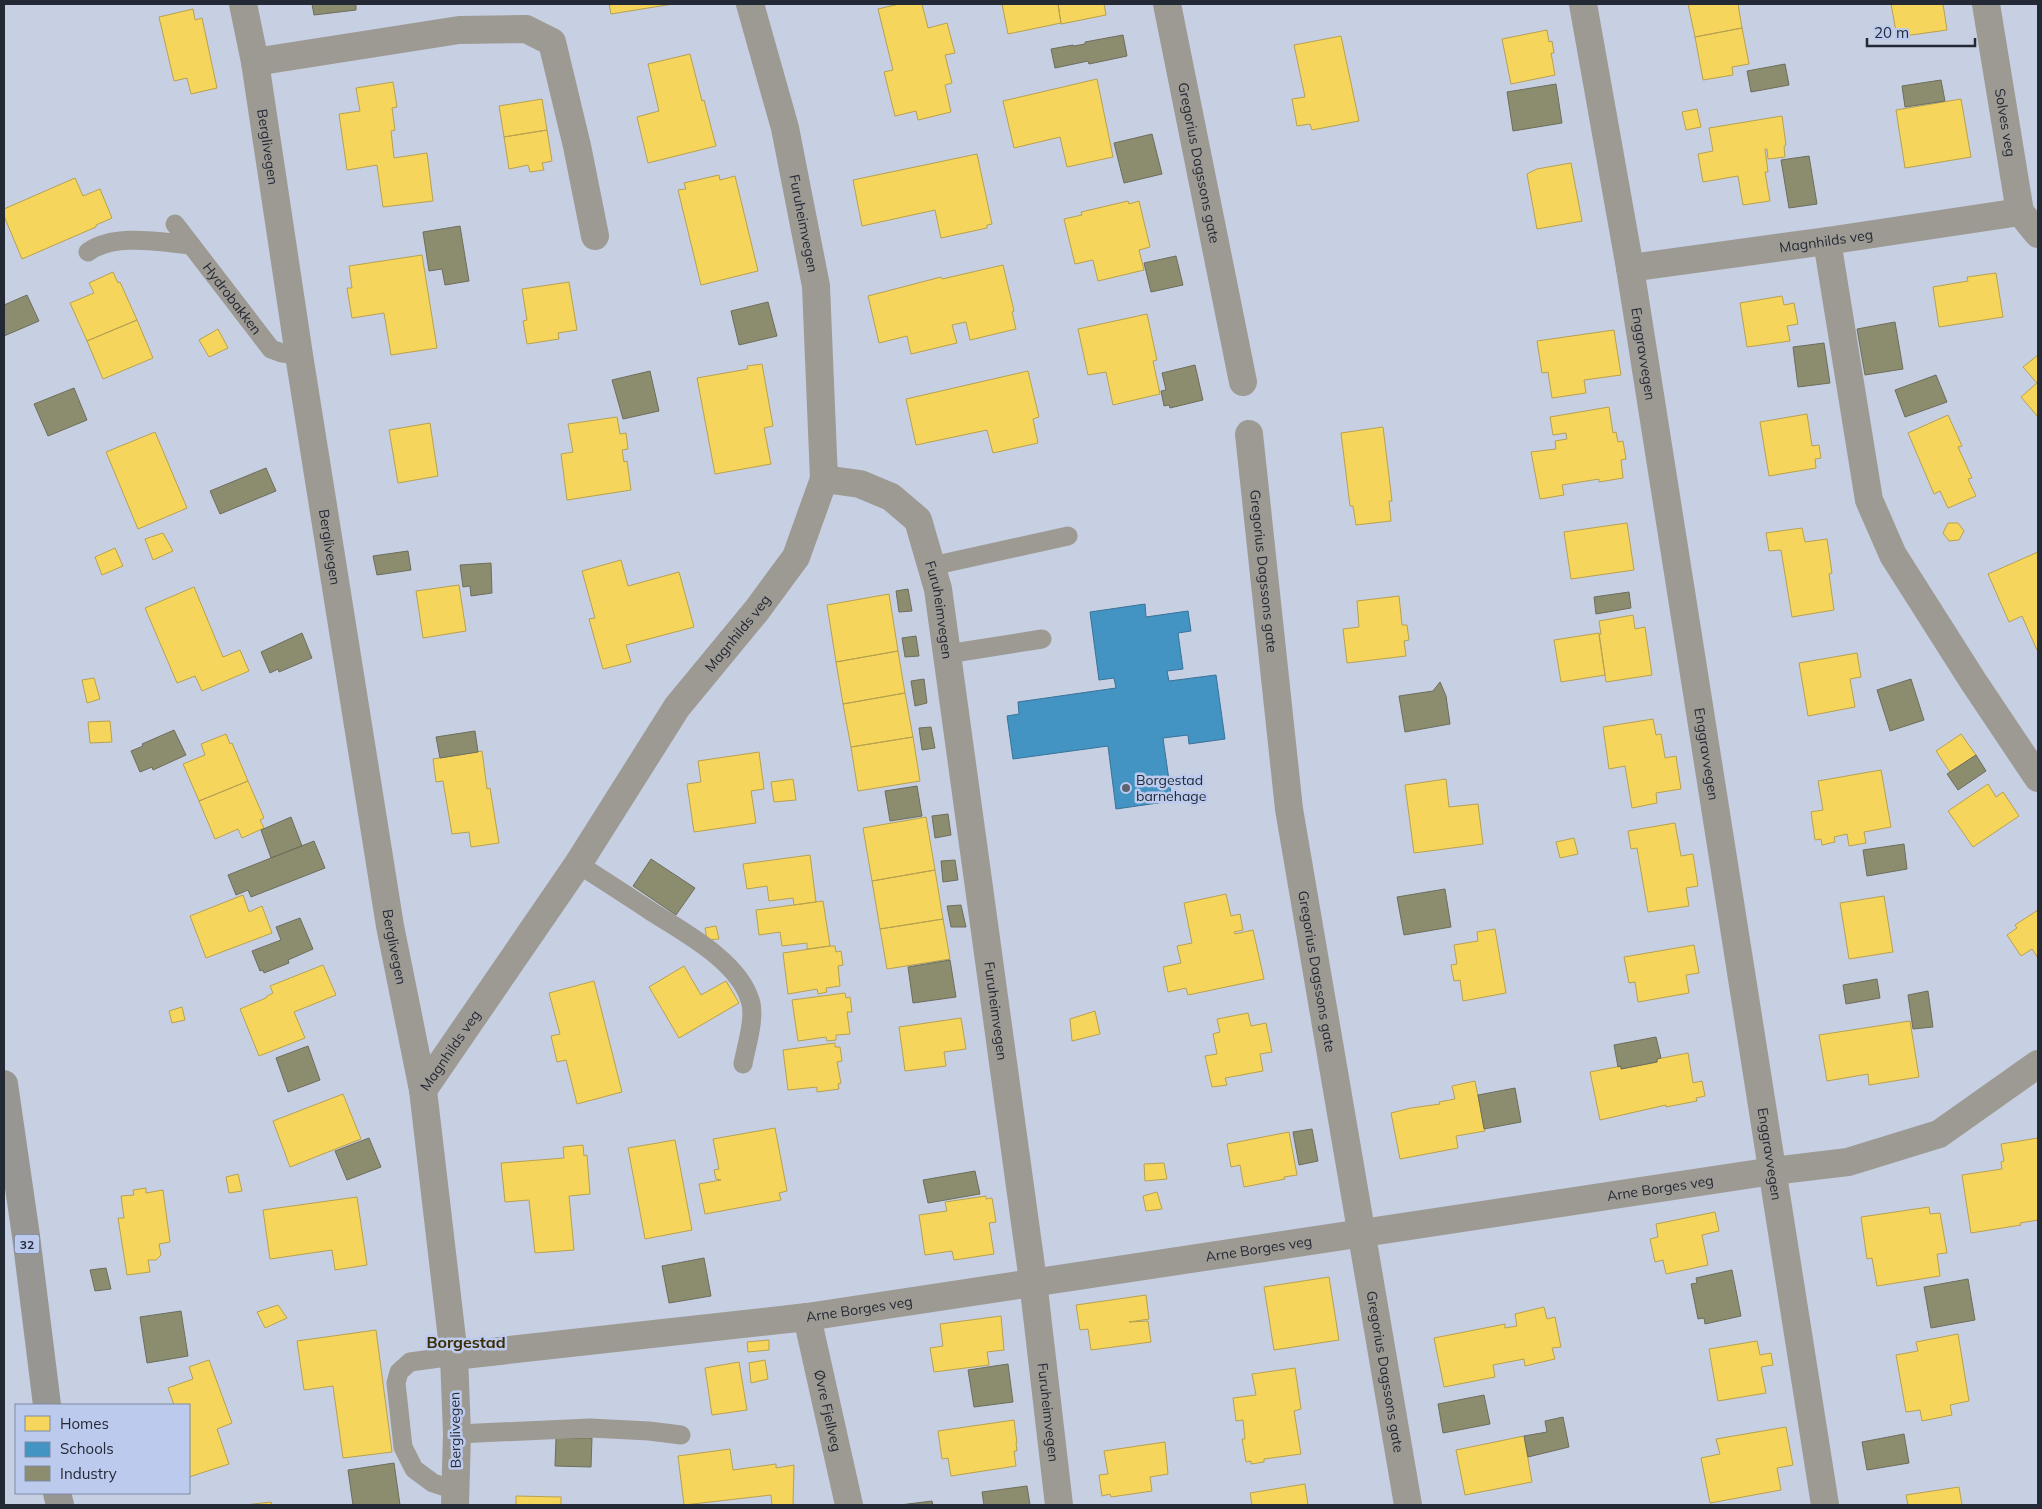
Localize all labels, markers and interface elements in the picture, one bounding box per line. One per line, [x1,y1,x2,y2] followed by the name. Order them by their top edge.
[1867,15,1974,47] scale bar
[1874,23,1909,42] text: 20 m
[1174,81,1224,245] street label: Gregorius Dagssons gate
[1991,87,2020,158] street label: Solves veg
[253,108,282,186] street label: Berglivegen
[785,173,822,274] street label: Furuheimvegen
[1778,225,1874,256] street label: Magnhilds veg
[199,259,266,338] street label: Hydrobakken
[1627,306,1660,401] street label: Enggravvegen
[1246,489,1281,654] street label: Gregorius Dagssons gate
[315,508,345,586] street label: Berglivegen
[921,559,957,660] street label: Furuheimvegen
[701,591,774,676] street label: Magnhilds veg
[1690,706,1723,801] street label: Enggravvegen
[1136,771,1206,805] place label: Borgestad barnehage
[1120,782,1132,794] marker: Borgestad barnehage
[1294,889,1339,1054] street label: Gregorius Dagssons gate
[378,908,411,986] street label: Berglivegen
[980,960,1012,1061] street label: Furuheimvegen
[416,1006,484,1094] street label: Magnhilds veg
[1753,1106,1786,1202] street label: Enggravvegen
[1606,1171,1715,1205] street label: Arne Borges veg
[1204,1232,1313,1266] street label: Arne Borges veg
[15,1234,40,1254] road number: 32
[1363,1289,1408,1454] street label: Gregorius Dagssons gate
[805,1292,914,1326] street label: Arne Borges veg
[426,1332,506,1352] district label: Borgestad
[1034,1362,1063,1463] street label: Furuheimvegen
[810,1368,846,1453] street label: Øvre Fjellveg
[445,1392,465,1468] street label: Berglivegen
[15,1404,190,1494] legend
[60,1414,109,1433] text: Homes
[60,1439,114,1458] text: Schools
[60,1464,117,1483] text: Industry

